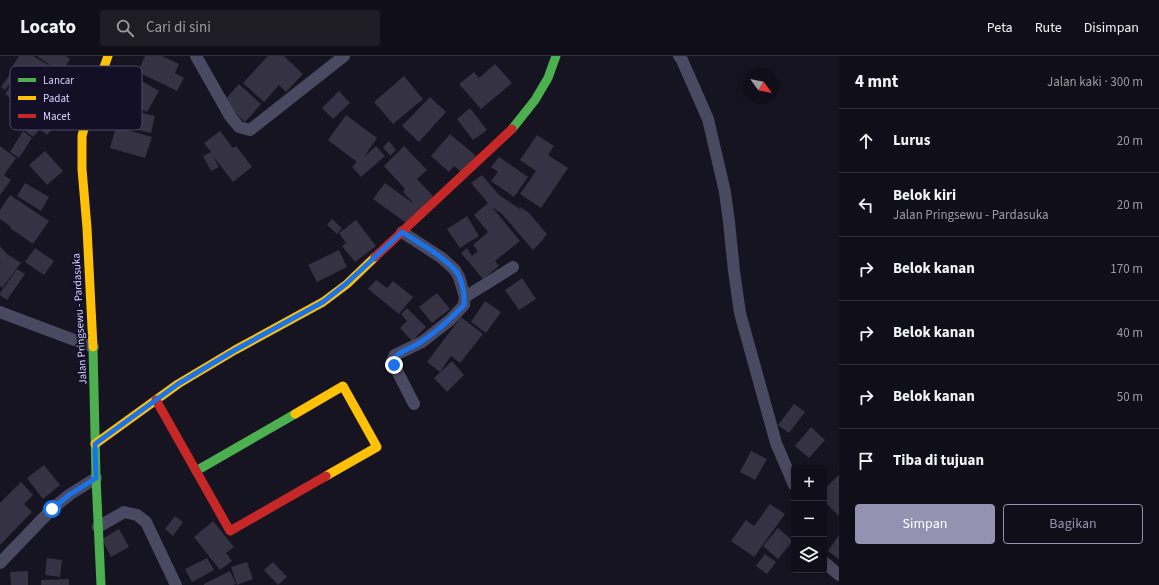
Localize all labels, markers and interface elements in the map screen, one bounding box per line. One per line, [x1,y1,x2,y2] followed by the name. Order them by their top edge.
[100,10,380,46] search box
[20,14,76,41] text: Locato
[114,17,136,39] icon: search
[146,17,211,38] text: Cari di sini
[987,18,1013,38] text: Peta
[1035,18,1062,38] text: Rute
[1084,18,1139,38] text: Disimpan
[10,66,142,130] legend
[743,68,779,104] north arrow
[855,70,898,94] text: 4 mnt
[43,73,74,88] text: Lancar
[1047,73,1143,91] text: Jalan kaki · 300 m
[43,91,70,106] text: Padat
[43,109,71,124] text: Macet
[855,130,877,152] icon: ahead
[893,130,930,151] text: Lurus
[1117,132,1143,150] text: 20 m
[893,185,956,206] text: Belok kiri
[855,194,877,216] icon: left
[1117,196,1143,214] text: 20 m
[893,206,1049,224] text: Jalan Pringsewu - Pardasuka
[69,253,90,385] street label: Jalan Pringsewu - Pardasuka
[855,258,877,280] icon: right
[893,258,975,279] text: Belok kanan
[1110,260,1143,278] text: 170 m
[855,322,877,344] icon: right
[893,322,975,343] text: Belok kanan
[1117,324,1143,342] text: 40 m
[385,356,403,374] route end
[855,386,877,408] icon: right
[893,386,975,407] text: Belok kanan
[1117,388,1143,406] text: 50 m
[855,450,877,472] icon: arrive
[893,450,984,471] text: Tiba di tujuan
[791,465,827,573] map controls
[791,465,827,501] button: +
[43,500,61,518] route start
[791,501,827,537] button: −
[855,504,995,544] button: Simpan
[1003,504,1143,544] button: Bagikan
[791,537,827,573] button: layers

